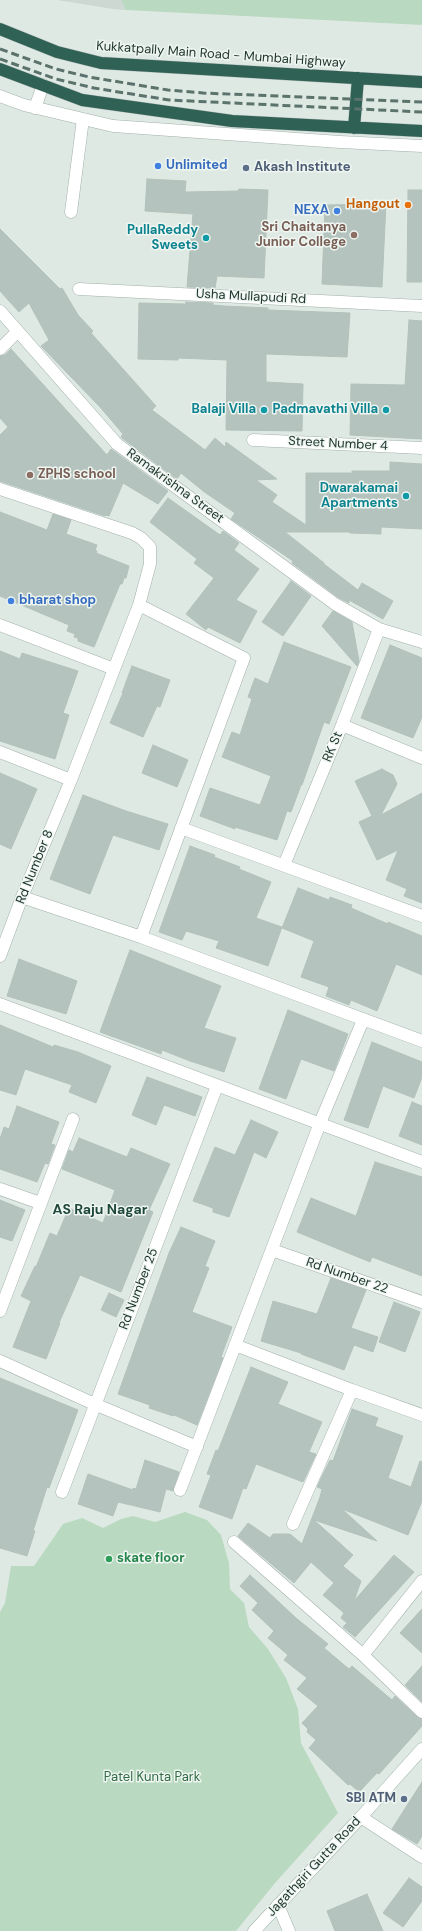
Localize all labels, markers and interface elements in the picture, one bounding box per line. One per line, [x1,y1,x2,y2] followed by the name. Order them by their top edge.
[96,38,346,72] street label: Kukkatpally Main Road - Mumbai Highway
[166,158,228,174] place label: Unlimited
[254,160,350,176] place label: Akash Institute
[153,161,163,171] marker: Unlimited
[241,163,251,173] marker: Akash Institute
[346,197,400,213] place label: Hangout
[403,200,413,210] marker: Hangout
[294,203,329,219] place label: NEXA
[332,206,342,216] marker: NEXA
[256,220,346,251] place label: Sri Chaitanya Junior College
[127,223,198,254] place label: PullaReddy Sweets
[349,230,359,240] marker: Sri Chaitanya Junior College
[201,233,211,243] marker: PullaReddy Sweets
[196,286,306,308] street label: Usha Mullapudi Rd
[192,402,256,418] place label: Balaji Villa
[273,402,378,418] place label: Padmavathi Villa
[259,405,269,415] marker: Balaji Villa
[381,405,391,415] marker: Padmavathi Villa
[288,434,388,454] street label: Street Number 4
[123,445,227,527] street label: Ramakrishna Street
[38,467,116,483] place label: ZPHS school
[25,470,35,480] marker: ZPHS school
[320,481,398,512] place label: Dwarakamai Apartments
[401,491,411,501] marker: Dwarakamai Apartments
[19,593,96,609] place label: bharat shop
[6,596,16,606] marker: bharat shop
[320,729,346,765] street label: RK St
[13,828,57,906] street label: Rd Number 8
[53,1202,147,1218] district label: AS Raju Nagar
[116,1246,162,1332] street label: Rd Number 25
[304,1255,390,1297] street label: Rd Number 22
[117,1551,185,1567] place label: skate floor
[104,1554,114,1564] marker: skate floor
[104,1770,200,1786] park label: Patel Kunta Park
[346,1791,396,1807] place label: SBI ATM
[399,1794,409,1804] marker: SBI ATM
[264,1814,364,1920] street label: Jagathgiri Gutta Road

